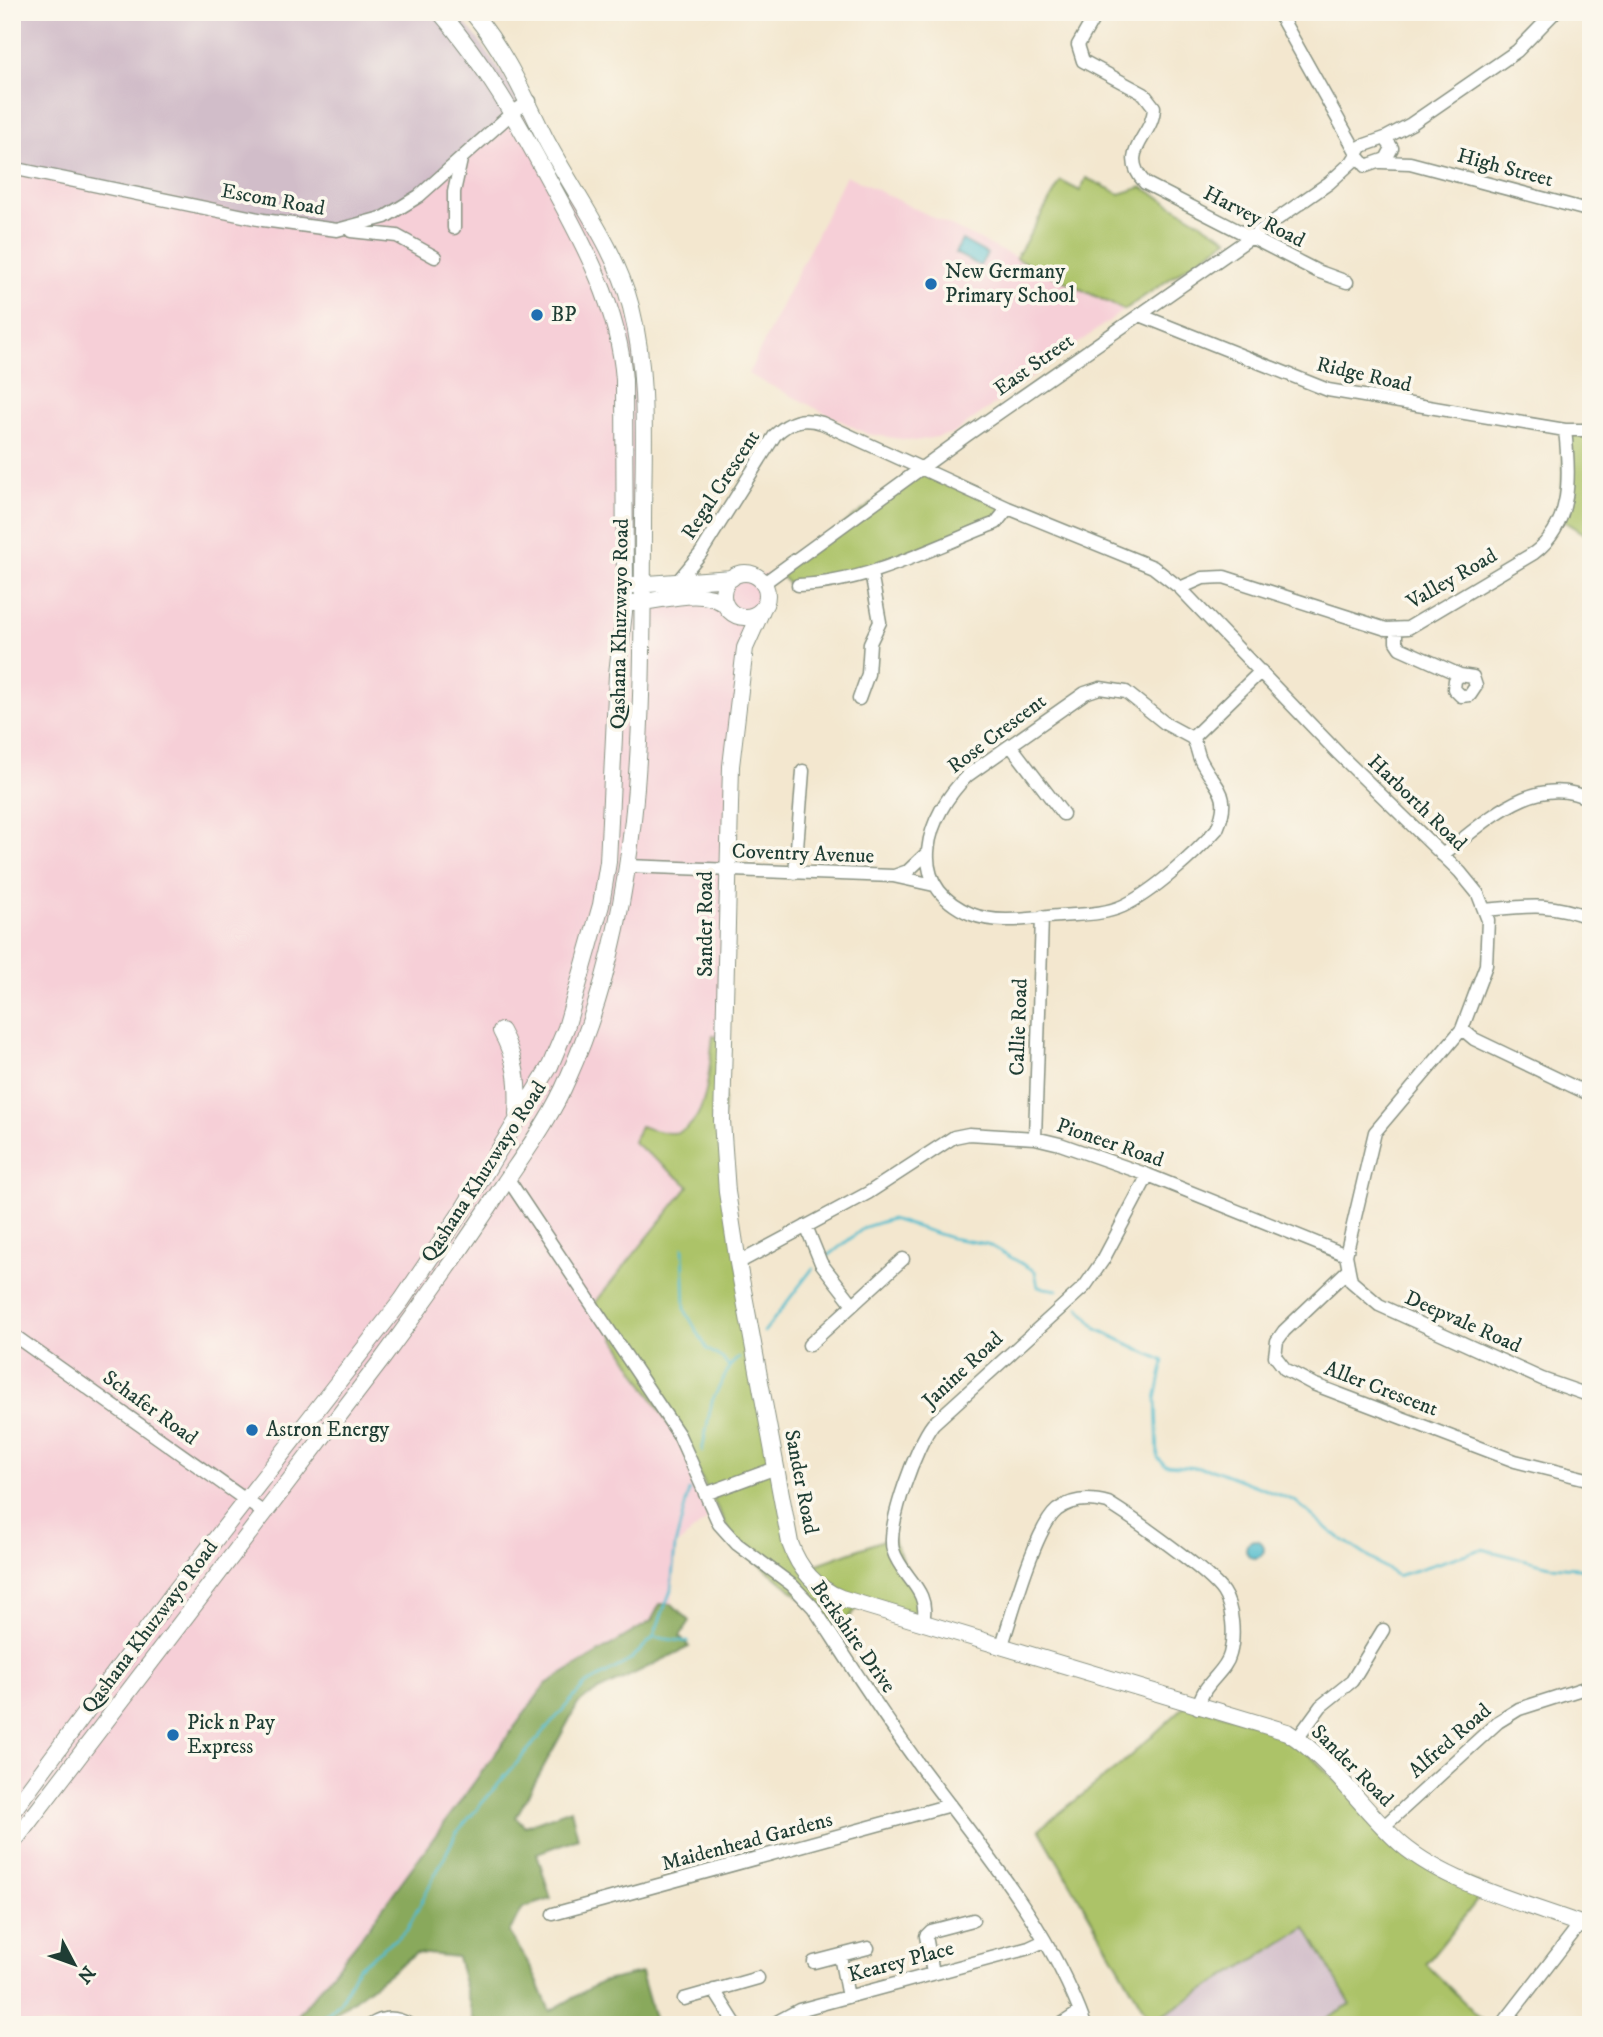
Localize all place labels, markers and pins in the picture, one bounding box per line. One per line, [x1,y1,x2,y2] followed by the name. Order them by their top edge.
[945,259,1076,309] place label: New Germany Primary School
[923,276,939,292] marker: New Germany Primary School
[551,302,576,328] place label: BP
[529,307,545,323] marker: BP
[266,1417,390,1443] place label: Astron Energy
[244,1422,260,1438] marker: Astron Energy
[187,1710,276,1760] place label: Pick n Pay Express
[165,1727,181,1743] marker: Pick n Pay Express

